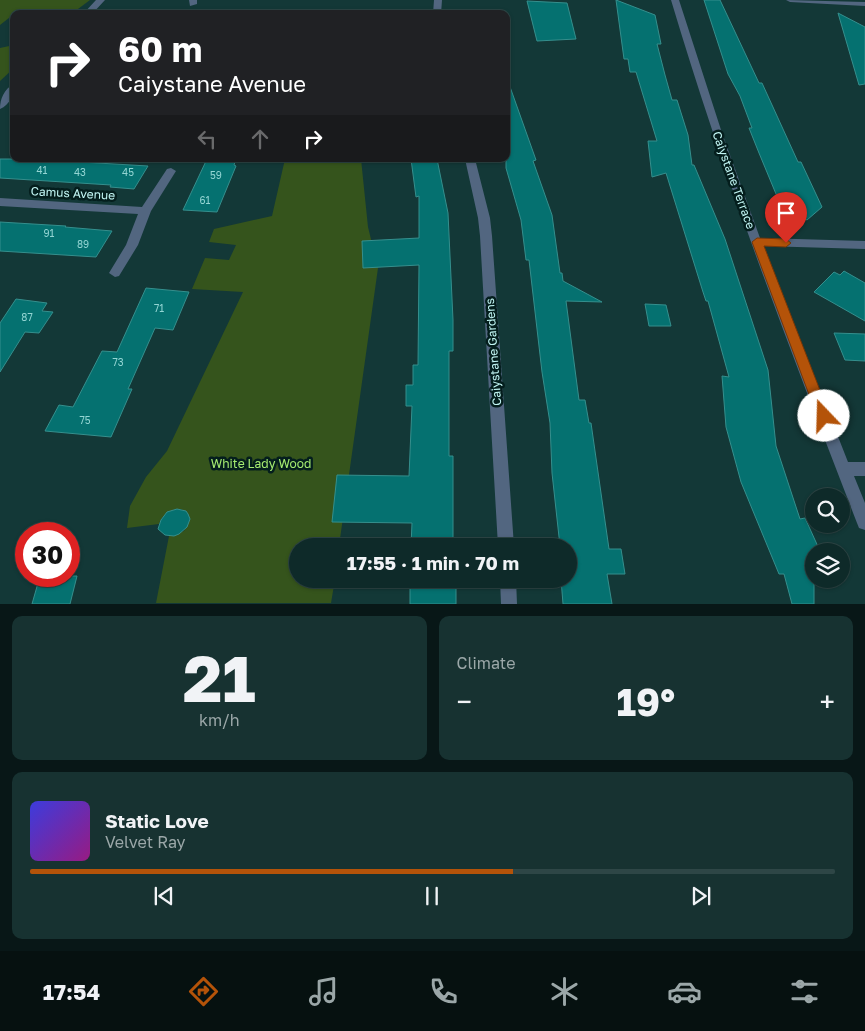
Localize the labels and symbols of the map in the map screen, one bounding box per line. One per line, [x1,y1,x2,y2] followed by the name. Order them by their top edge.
[709,129,759,231] street label: Caiystane Terrace
[37,164,48,176] house number: 41
[74,166,86,178] house number: 43
[122,166,134,178] house number: 45
[210,169,222,181] house number: 59
[30,183,116,203] street label: Camus Avenue
[765,192,807,243] pin
[200,194,211,206] house number: 61
[44,227,55,239] house number: 91
[77,238,89,250] house number: 89
[482,298,504,406] street label: Caiystane Gardens
[154,302,164,314] house number: 71
[21,311,33,323] house number: 87
[112,356,124,368] house number: 73
[797,389,849,441] position arrow
[79,414,91,426] house number: 75
[211,456,311,471] park label: White Lady Wood
[15,522,80,587] speed limit sign: 30

